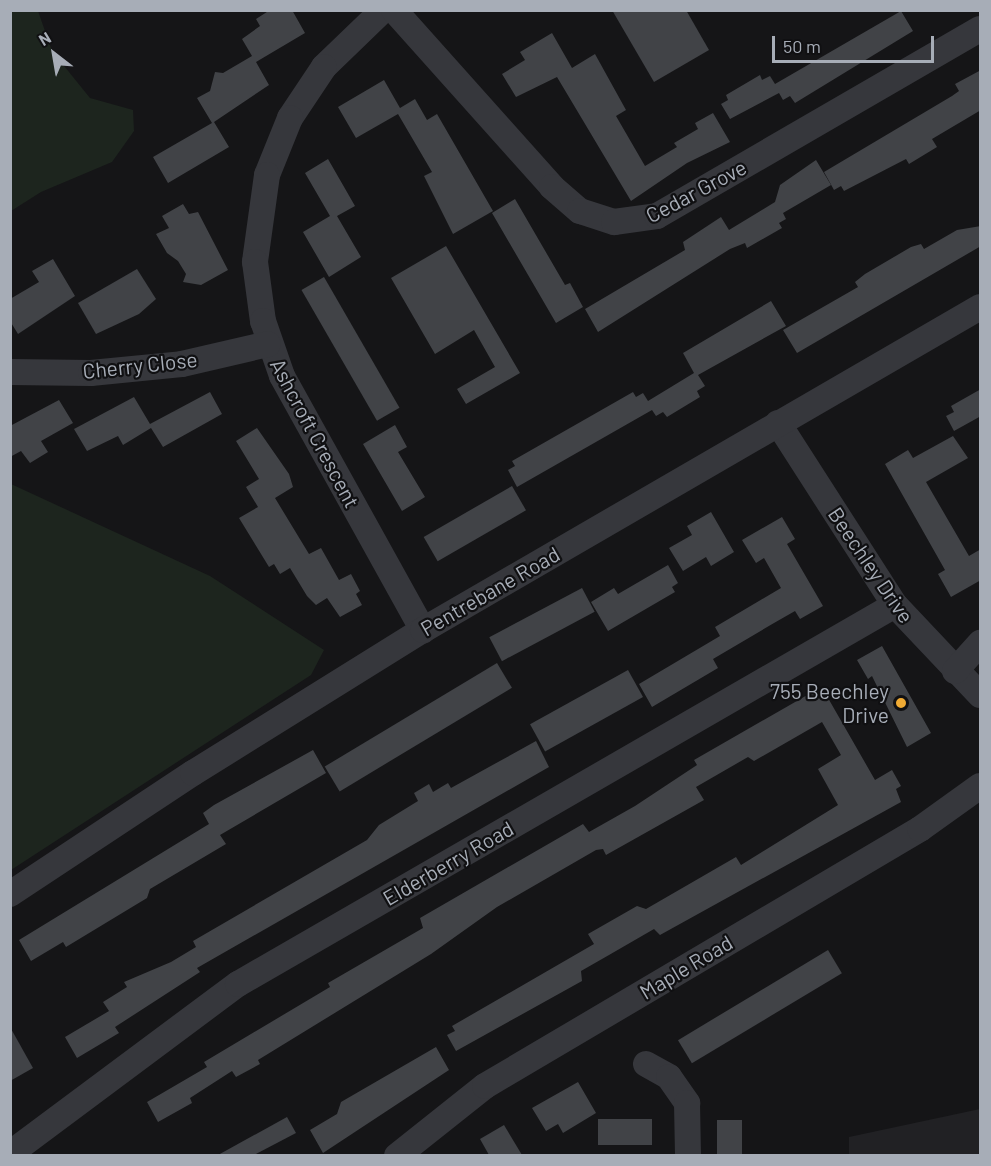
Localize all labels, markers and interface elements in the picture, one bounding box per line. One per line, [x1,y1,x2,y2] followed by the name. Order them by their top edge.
[24,24,84,84] north arrow
[775,24,937,62] scale bar
[35,27,54,49] text: N
[783,35,821,57] text: 50 m
[641,154,751,228] street label: Cedar Grove
[81,346,199,384] street label: Cherry Close
[265,354,365,512] street label: Ashcroft Crescent
[823,502,919,628] street label: Beechley Drive
[416,541,564,641] street label: Pentrebane Road
[770,678,889,728] place label: 755 Beechley Drive
[894,696,908,710] marker: 755 Beechley Drive
[378,815,518,911] street label: Elderberry Road
[635,929,737,1005] street label: Maple Road

